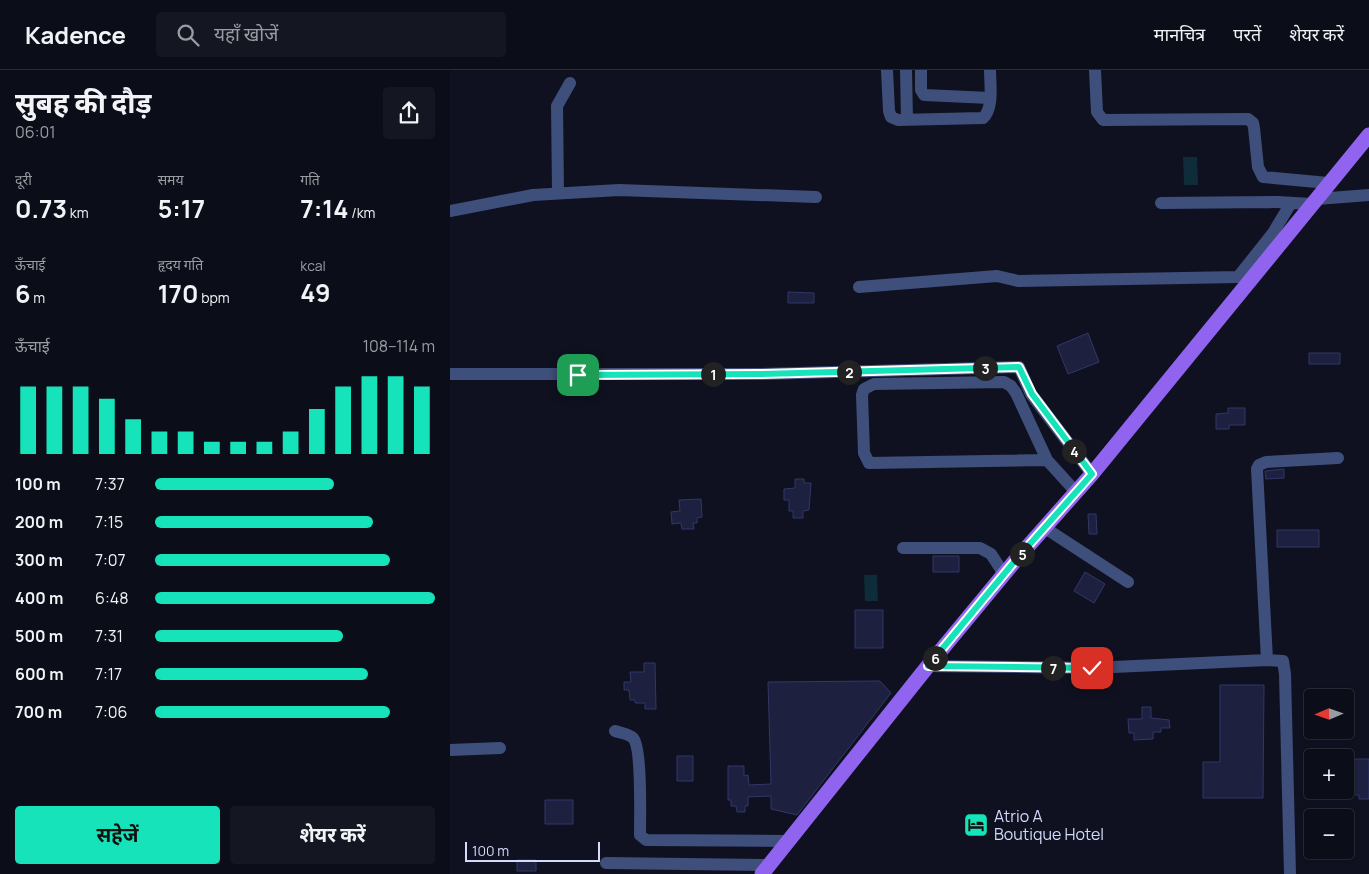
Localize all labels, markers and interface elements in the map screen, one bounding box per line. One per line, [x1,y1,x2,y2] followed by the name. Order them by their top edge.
[156,12,506,57] search box
[25,18,126,51] text: Kadence
[174,21,202,49] icon: search
[214,21,278,47] text: यहाँ खोजें
[1154,22,1205,46] text: मानचित्र
[1233,22,1261,46] text: परतें
[1289,22,1344,46] text: शेयर करें
[15,83,151,121] text: सुबह की दौड़
[383,87,435,139] button: share
[15,121,55,143] text: 06:01
[15,170,32,189] text: दूरी
[158,170,184,189] text: समय
[300,170,320,189] text: गति
[15,191,67,226] text: 0.73
[158,191,205,226] text: 5:17
[300,191,348,226] text: 7:14
[67,203,89,222] text: km
[348,203,375,222] text: /km
[15,255,45,274] text: ऊँचाई
[158,255,203,274] text: हृदय गति
[300,256,326,275] text: kcal
[300,275,330,310] text: 49
[15,276,31,311] text: 6
[158,276,198,311] text: 170
[31,288,45,307] text: m
[198,288,230,307] text: bpm
[15,335,50,357] text: ऊँचाई
[363,335,435,357] text: 108–114 m
[557,354,599,396] pin
[972,356,998,380] pin: 3
[981,359,990,378] text: 3
[836,360,862,384] pin: 2
[564,361,592,389] icon: arrive
[700,362,726,386] pin: 1
[845,363,854,382] text: 2
[710,365,717,384] text: 1
[1062,438,1086,464] pin: 4
[1070,442,1079,461] text: 4
[15,473,61,495] text: 100 m
[95,473,125,495] text: 7:37
[15,511,63,533] text: 200 m
[95,511,123,533] text: 7:15
[1010,542,1034,566] pin: 5
[1018,545,1027,564] text: 5
[15,549,63,571] text: 300 m
[95,549,126,571] text: 7:07
[15,587,63,609] text: 400 m
[95,587,128,609] text: 6:48
[15,625,63,647] text: 500 m
[95,625,123,647] text: 7:31
[922,646,948,670] pin: 6
[1071,647,1113,689] pin
[931,649,940,668] text: 6
[1078,654,1106,682] icon: check
[1040,656,1066,680] pin: 7
[1050,659,1057,678] text: 7
[15,663,64,685] text: 600 m
[95,663,122,685] text: 7:17
[1304,689,1354,739] north arrow
[1304,689,1354,859] map controls
[15,701,62,723] text: 700 m
[95,701,128,723] text: 7:06
[1304,749,1354,799] button: +
[994,805,1104,845] place label: Atrio A Boutique Hotel
[15,806,220,864] button: सहेजें
[230,806,435,864] button: शेयर करें
[1304,809,1354,859] button: −
[963,812,989,838] hotel icon: Atrio A Boutique Hotel
[465,839,600,862] scale bar
[472,841,509,860] text: 100 m

